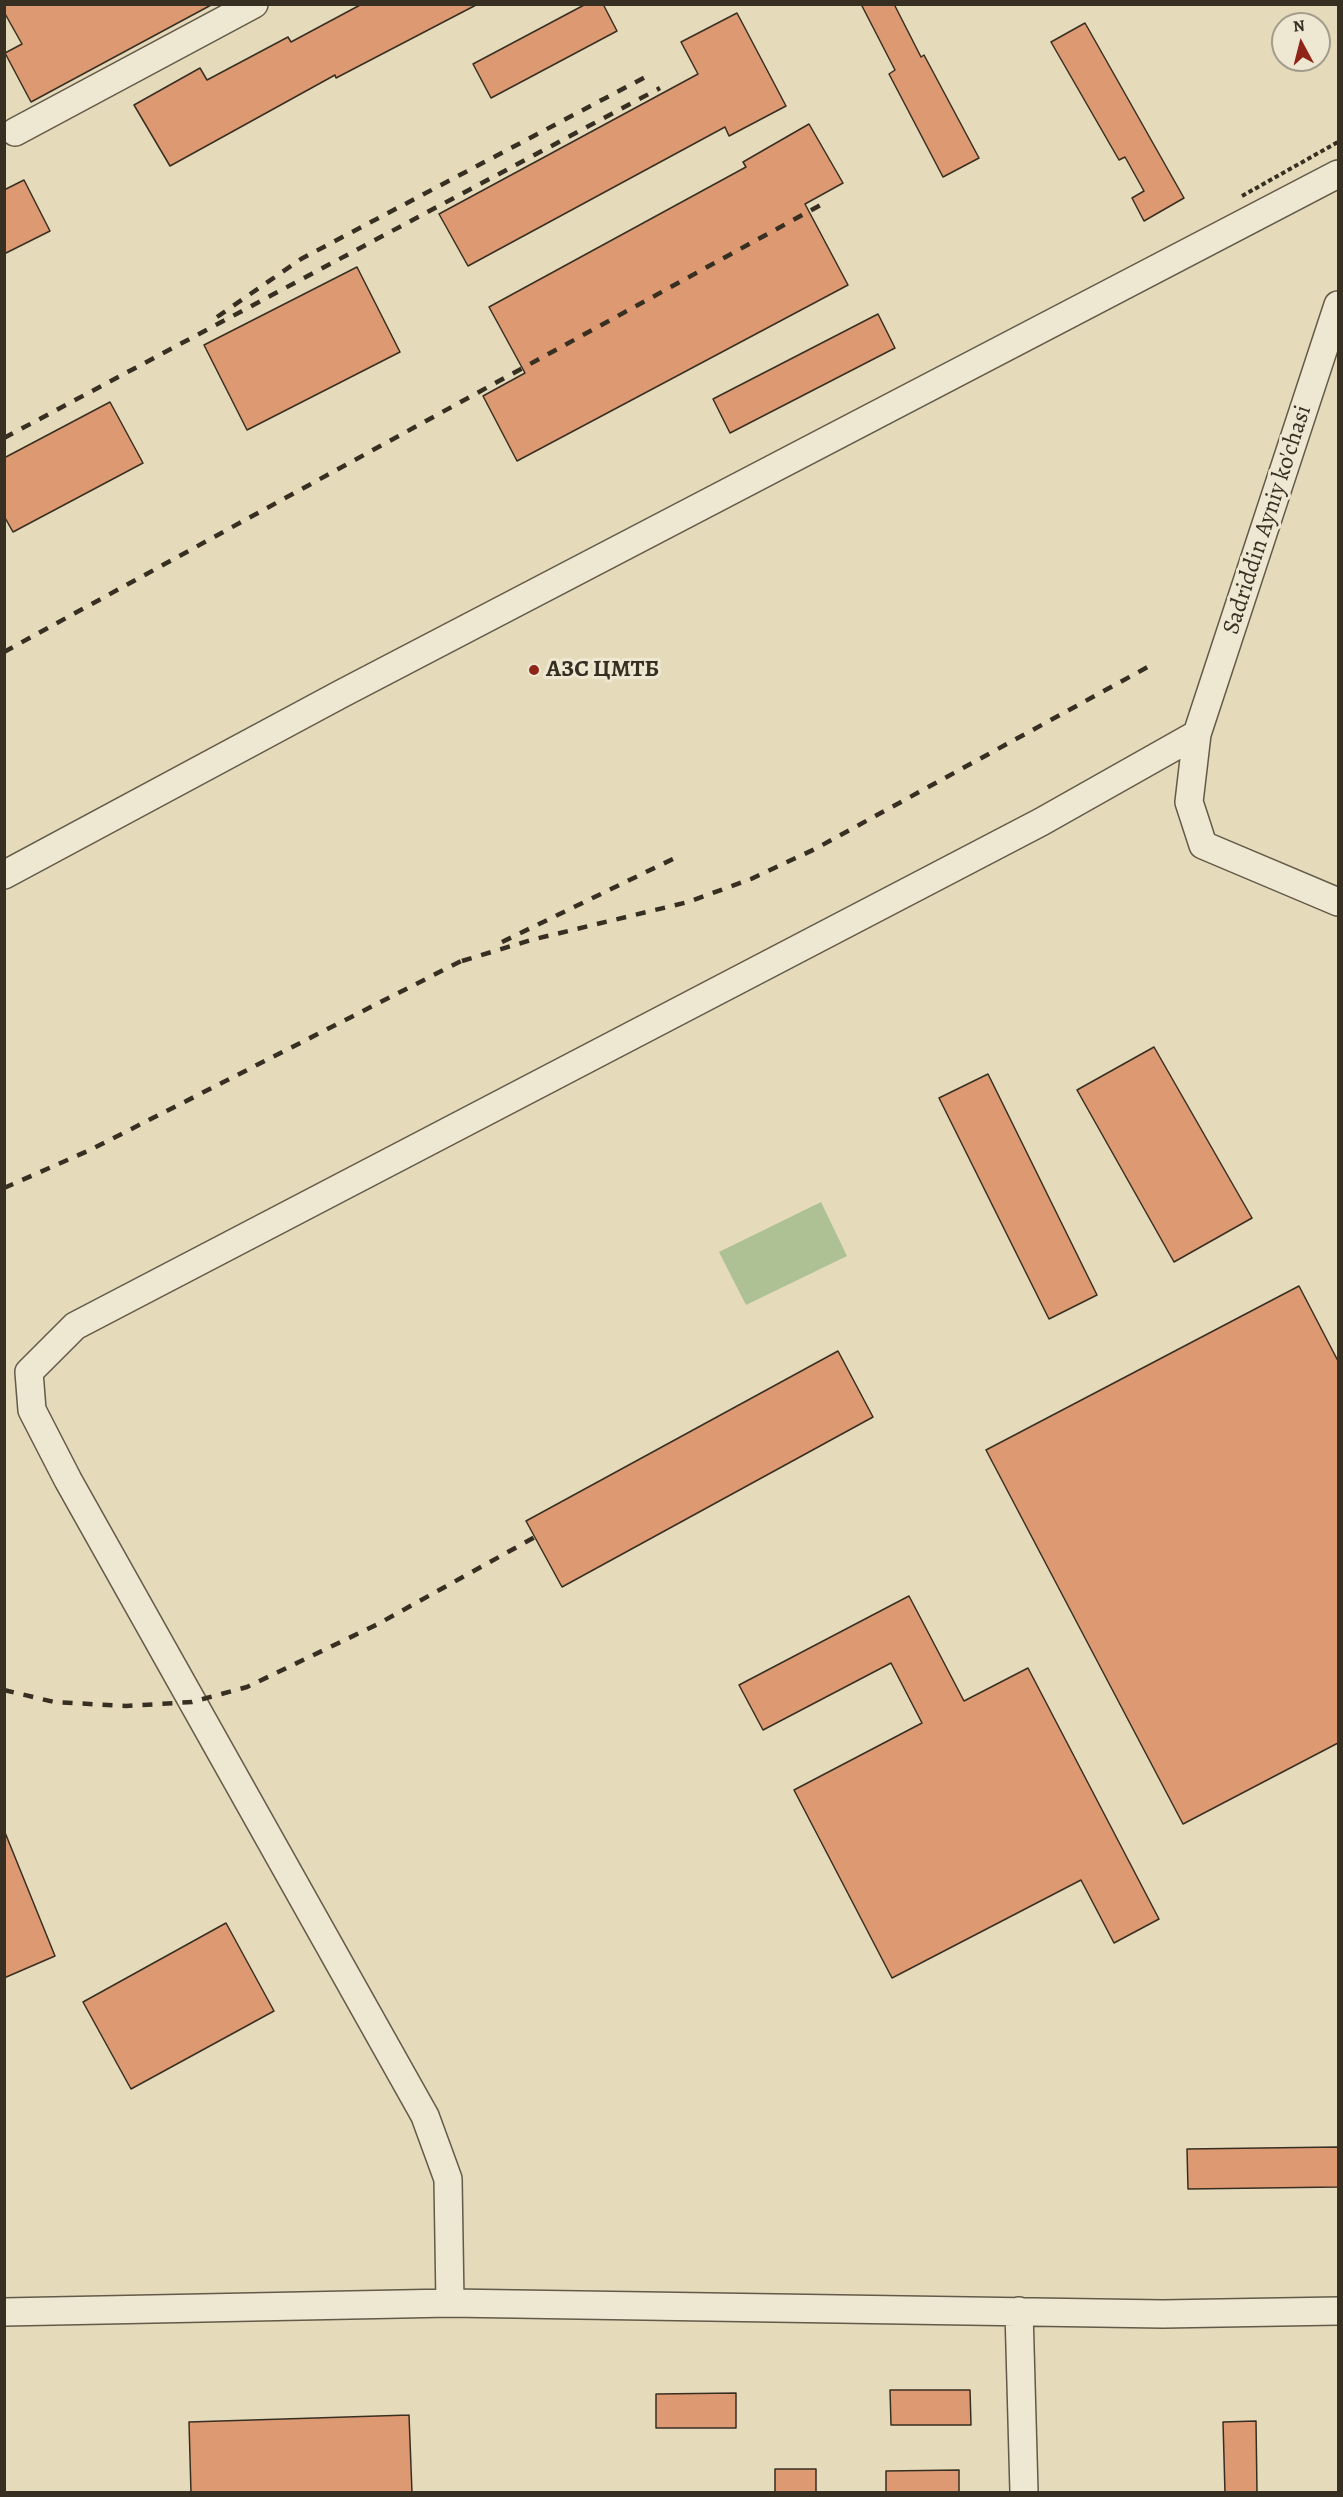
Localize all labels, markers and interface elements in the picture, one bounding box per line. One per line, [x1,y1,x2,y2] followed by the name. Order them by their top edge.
[1271,12,1331,72] north arrow
[1292,14,1306,38] text: N
[1217,402,1319,638] street label: Sadriddin Ayniy ko'chasi
[546,656,659,684] place label: АЗС ЦМТБ
[527,663,541,677] marker: АЗС ЦМТБ

